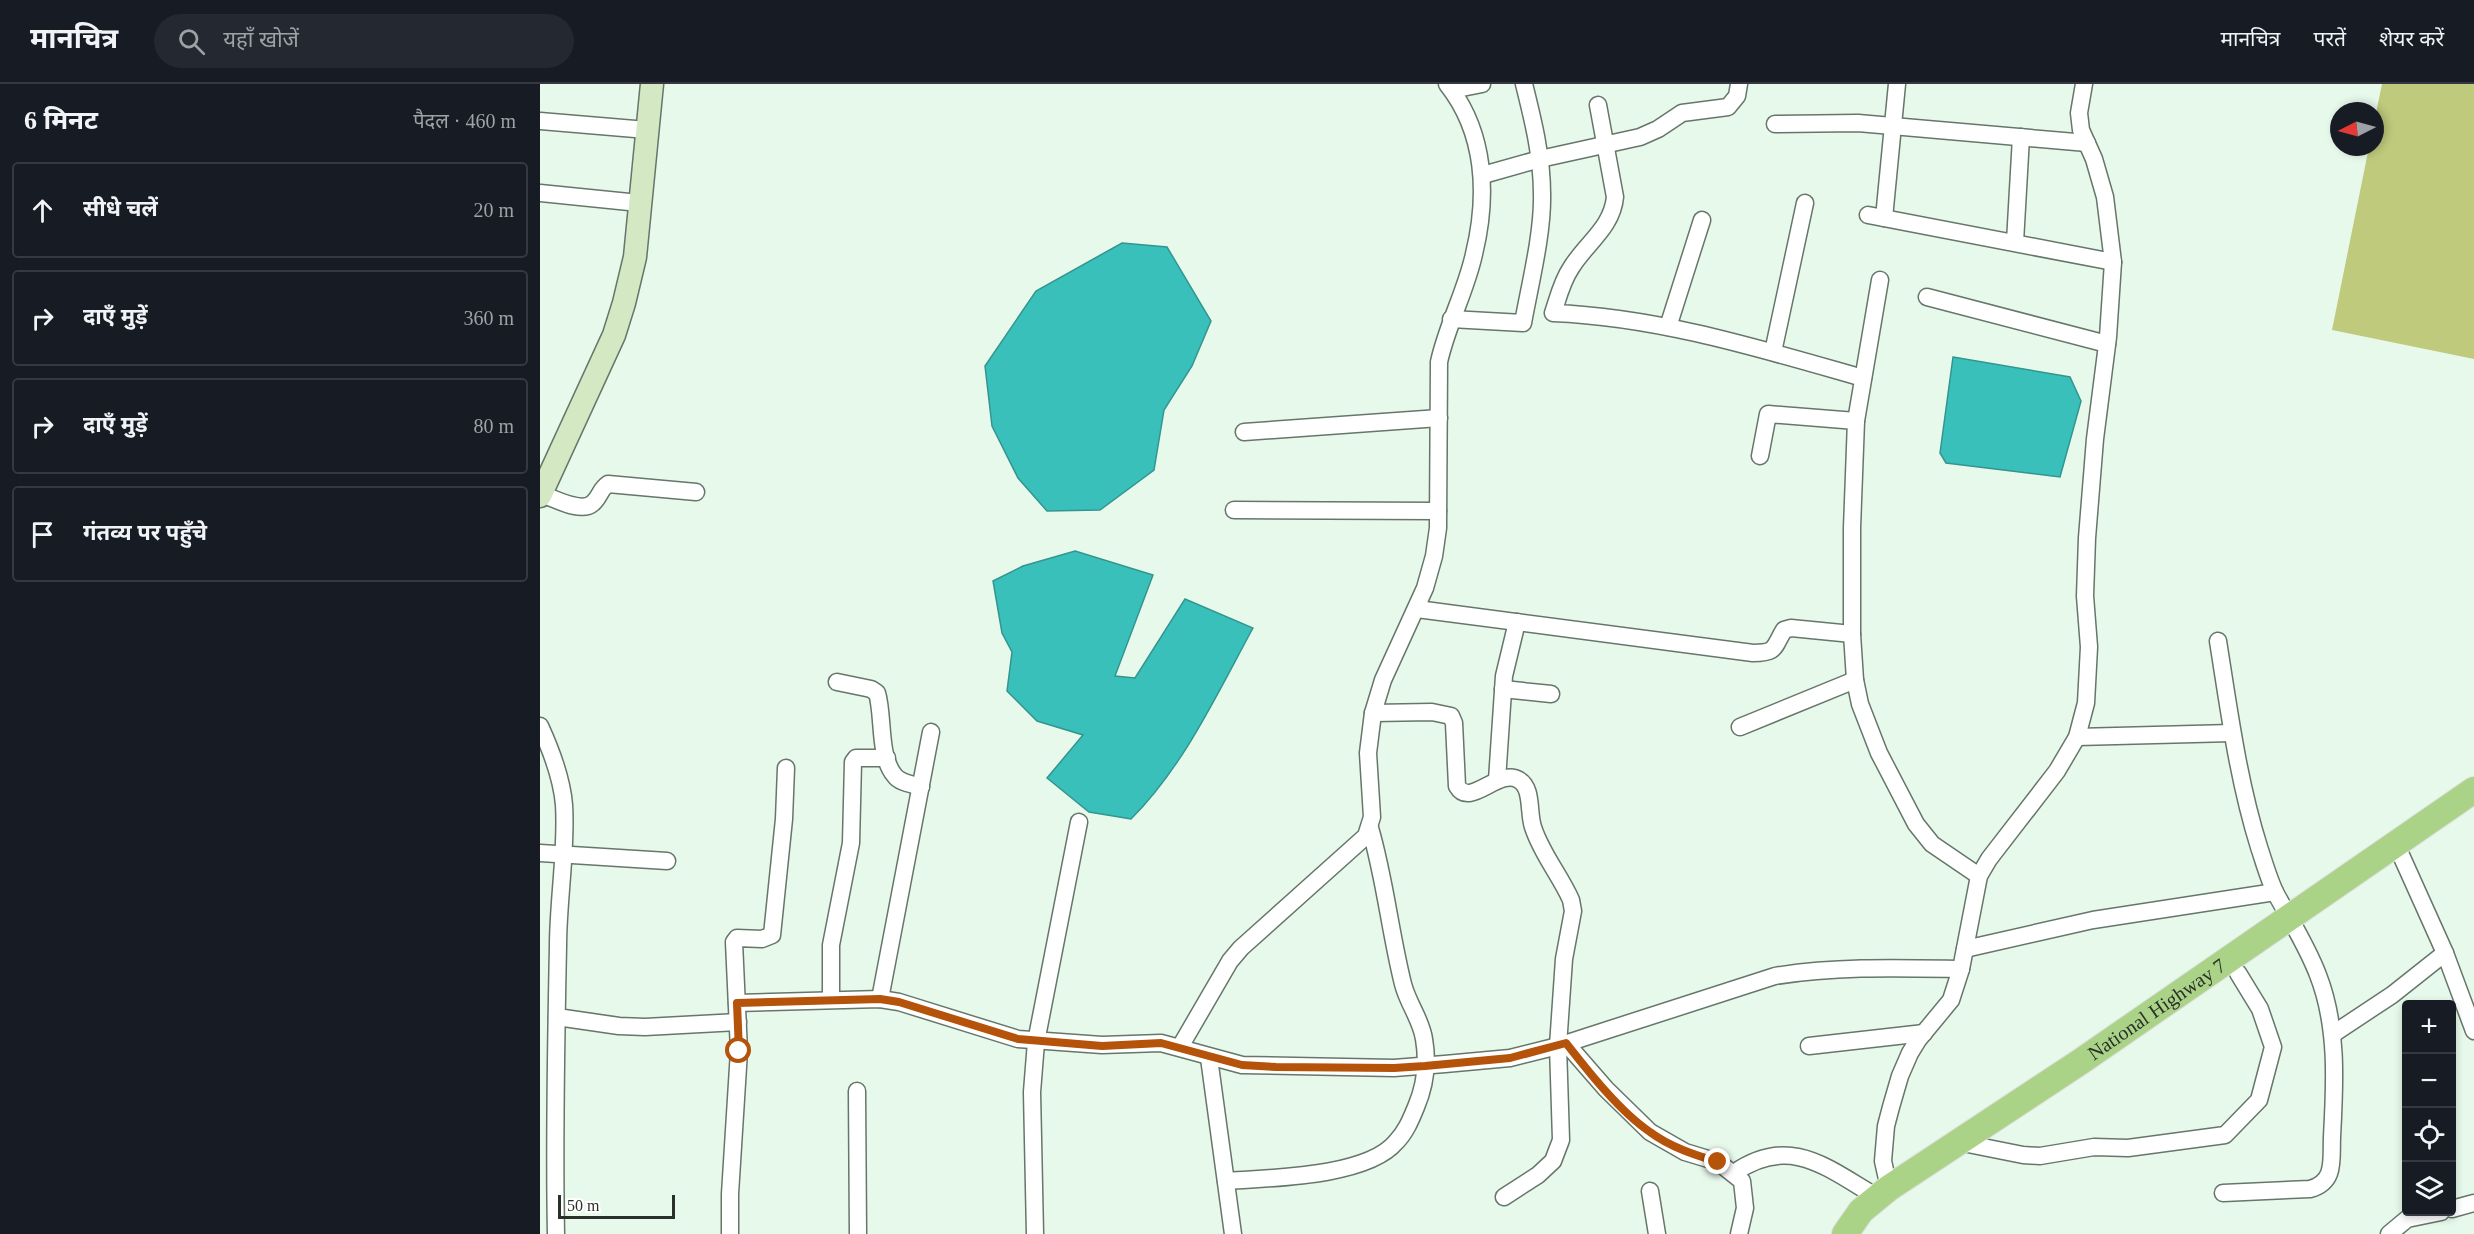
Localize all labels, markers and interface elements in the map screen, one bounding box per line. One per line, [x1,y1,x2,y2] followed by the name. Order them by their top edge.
[154,14,574,68] search box
[30,23,118,54] text: मानचित्र
[175,25,208,58] icon: search
[223,27,299,52] text: यहाँ खोजें
[2220,27,2280,51] text: मानचित्र
[2313,27,2346,51] text: परतें
[2379,27,2444,51] text: शेयर करें
[2330,102,2384,156] north arrow
[24,106,98,135] text: 6 मिनट
[413,110,516,132] text: पैदल · 460 m
[26,194,59,227] icon: ahead
[83,196,158,221] text: सीधे चलें
[473,199,514,221] text: 20 m
[26,302,59,335] icon: right
[83,304,148,329] text: दाएँ मुड़ें
[463,307,514,329] text: 360 m
[26,410,59,443] icon: right
[83,412,148,437] text: दाएँ मुड़ें
[473,415,514,437] text: 80 m
[26,518,59,551] icon: arrive
[83,520,207,545] text: गंतव्य पर पहुँचे
[2083,954,2229,1064] street label: National Highway 7
[2402,1000,2456,1216] map controls
[2402,1000,2456,1054] button: +
[725,1037,751,1063] route start
[2402,1054,2456,1108] button: −
[2402,1108,2456,1162] button: locate
[1704,1148,1730,1174] route end
[2402,1162,2456,1216] button: layers
[558,1192,675,1220] scale bar
[567,1197,599,1214] text: 50 m

